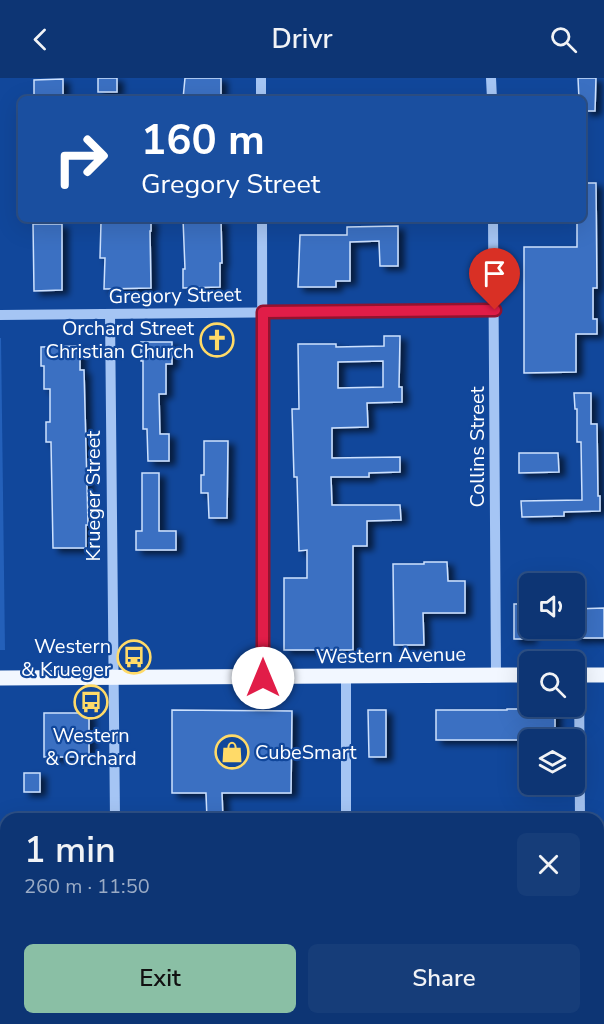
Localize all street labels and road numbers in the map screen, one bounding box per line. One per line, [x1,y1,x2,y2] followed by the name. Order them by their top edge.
[108,281,243,310] street label: Gregory Street
[464,385,491,508] street label: Collins Street
[80,430,107,561] street label: Krueger Street
[316,641,466,670] street label: Western Avenue

